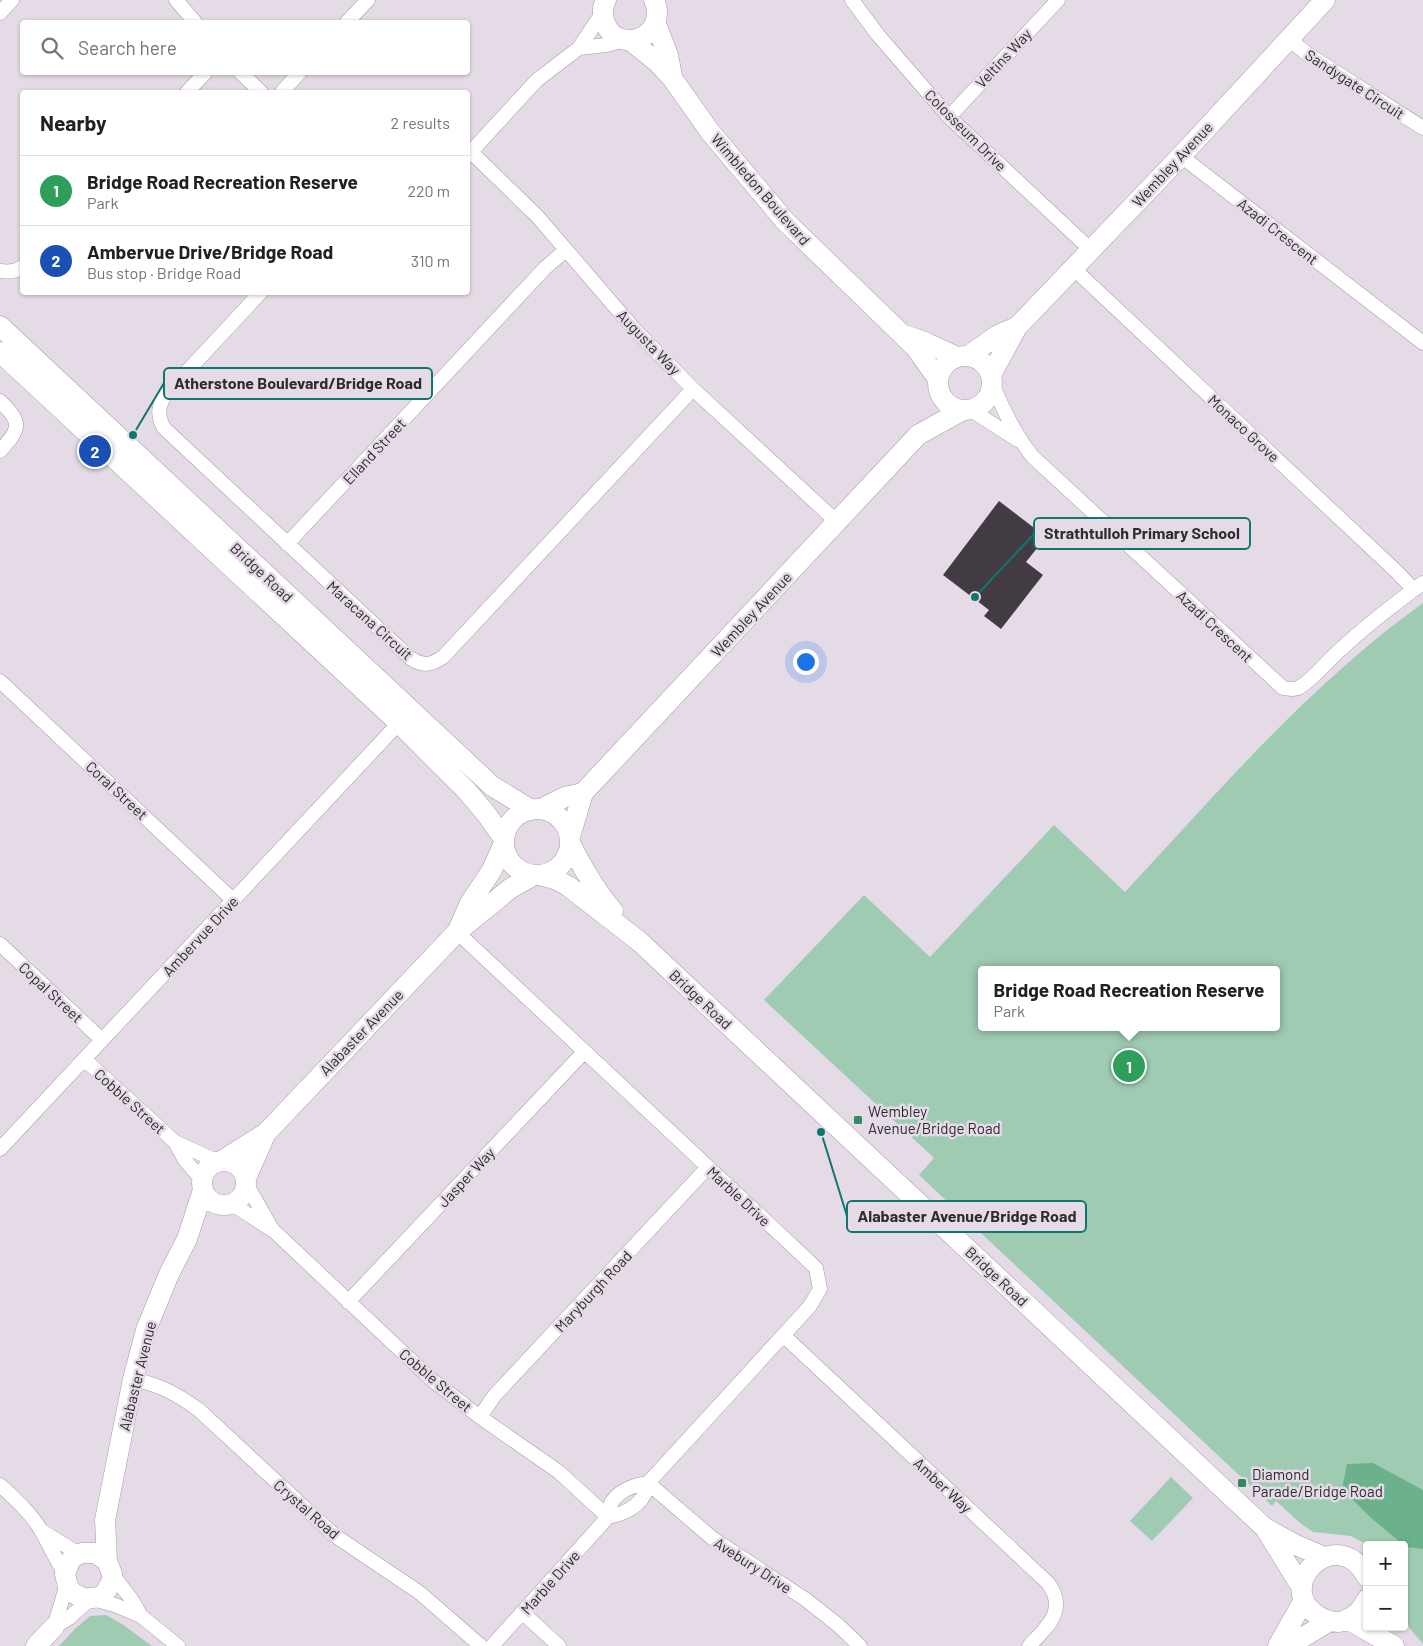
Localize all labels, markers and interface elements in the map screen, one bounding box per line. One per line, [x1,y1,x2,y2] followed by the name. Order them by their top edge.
[20,20,470,75] search box
[971,25,1035,91] street label: Veltins Way
[38,34,66,62] icon: search
[78,36,177,59] text: Search here
[1302,45,1408,123] street label: Sandygate Circuit
[921,85,1011,175] street label: Colosseum Drive
[40,110,106,135] text: Nearby
[391,113,450,132] text: 2 results
[1128,118,1216,210] street label: Wembley Avenue
[708,130,814,248] street label: Wimbledon Boulevard
[87,170,358,193] text: Bridge Road Recreation Reserve
[53,181,59,200] text: 1
[407,181,450,200] text: 220 m
[87,193,118,212] text: Park
[1234,194,1322,268] street label: Azadi Crescent
[87,240,333,263] text: Ambervue Drive/Bridge Road
[52,251,60,270] text: 2
[411,251,450,270] text: 310 m
[87,263,241,282] text: Bus stop · Bridge Road
[614,306,685,378] street label: Augusta Way
[164,368,432,399] callout: Atherstone Boulevard/Bridge Road
[174,373,422,392] text: Atherstone Boulevard/Bridge Road
[1205,390,1283,466] street label: Monaco Grove
[339,414,409,488] street label: Elland Street
[79,432,111,470] pin: 2
[1034,518,1250,549] callout: Strathtulloh Primary School
[1044,523,1240,542] text: Strathtulloh Primary School
[227,538,297,606] street label: Bridge Road
[707,568,795,660] street label: Wembley Avenue
[323,577,417,663] street label: Maracana Circuit
[1173,586,1257,666] street label: Azadi Crescent
[793,649,819,675] your location
[82,757,152,823] street label: Coral Street
[158,892,242,980] street label: Ambervue Drive
[15,958,87,1026] street label: Copal Street
[666,965,736,1033] street label: Bridge Road
[978,966,1280,1031] popup
[994,978,1264,1001] text: Bridge Road Recreation Reserve
[315,985,407,1079] street label: Alabaster Avenue
[994,1001,1025,1020] text: Park
[1113,1047,1145,1085] pin: 1
[91,1065,169,1137] street label: Cobble Street
[868,1102,1001,1137] place label: Wembley Avenue/Bridge Road
[852,1114,864,1126] marker: Wembley Avenue/Bridge Road
[434,1143,498,1211] street label: Jasper Way
[704,1162,774,1230] street label: Marble Drive
[847,1201,1086,1232] callout: Alabaster Avenue/Bridge Road
[858,1206,1076,1225] text: Alabaster Avenue/Bridge Road
[962,1242,1032,1310] street label: Bridge Road
[551,1246,635,1336] street label: Maryburgh Road
[115,1319,159,1433] street label: Alabaster Avenue
[396,1344,476,1416] street label: Cobble Street
[910,1454,976,1517] street label: Amber Way
[1252,1465,1383,1500] place label: Diamond Parade/Bridge Road
[270,1476,344,1542] street label: Crystal Road
[1236,1477,1248,1489] marker: Diamond Parade/Bridge Road
[711,1533,795,1597] street label: Avebury Drive
[1363,1541,1408,1631] map controls
[1363,1541,1408,1586] button: +
[517,1546,583,1618] street label: Marble Drive
[1363,1586,1408,1631] button: −

